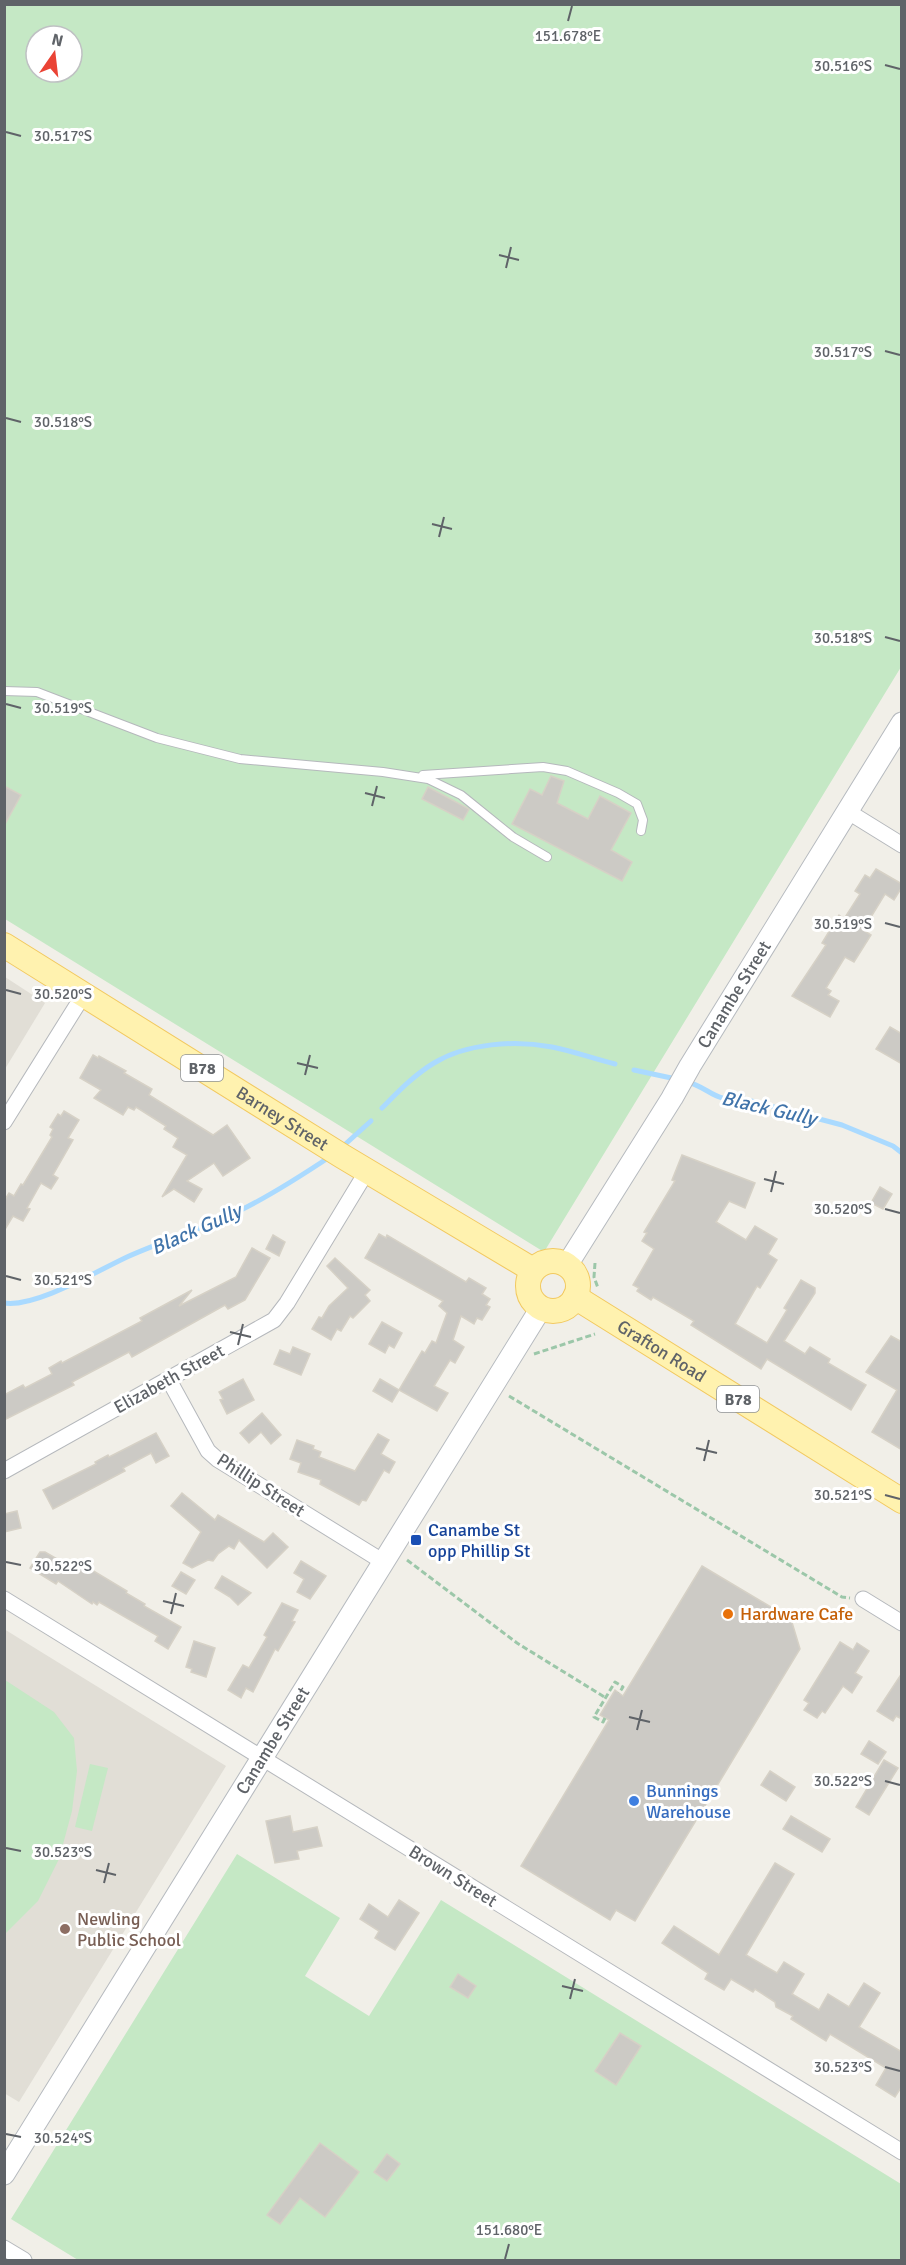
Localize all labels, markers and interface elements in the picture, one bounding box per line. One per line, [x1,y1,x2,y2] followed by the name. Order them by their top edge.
[24,24,84,84] north arrow
[535,27,601,45] text: 151.678°E
[50,29,65,51] text: N
[814,57,872,75] text: 30.516°S
[34,127,92,145] text: 30.517°S
[814,343,872,361] text: 30.517°S
[34,413,92,431] text: 30.518°S
[814,629,872,647] text: 30.518°S
[34,699,92,717] text: 30.519°S
[814,915,872,933] text: 30.519°S
[693,937,776,1052] street label: Canambe Street
[34,985,92,1003] text: 30.520°S
[181,1055,223,1081] road number: B78
[232,1082,332,1156] street label: Barney Street
[719,1085,821,1132] water label: Black Gully
[147,1197,248,1260] water label: Black Gully
[814,1200,872,1218] text: 30.520°S
[34,1271,92,1289] text: 30.521°S
[613,1315,710,1387] street label: Grafton Road
[110,1340,228,1418] street label: Elizabeth Street
[717,1386,759,1412] road number: B78
[213,1448,309,1522] street label: Phillip Street
[814,1486,872,1504] text: 30.521°S
[428,1519,530,1562] place label: Canambe St opp Phillip St
[409,1533,423,1547] marker: Canambe St opp Phillip St
[34,1557,92,1575] text: 30.522°S
[740,1603,853,1625] place label: Hardware Cafe
[721,1607,735,1621] marker: Hardware Cafe
[231,1683,314,1798] street label: Canambe Street
[814,1772,872,1790] text: 30.522°S
[646,1780,731,1823] place label: Bunnings Warehouse
[627,1794,641,1808] marker: Bunnings Warehouse
[405,1840,501,1912] street label: Brown Street
[34,1843,92,1861] text: 30.523°S
[77,1908,181,1951] place label: Newling Public School
[58,1922,72,1936] marker: Newling Public School
[814,2058,872,2076] text: 30.523°S
[34,2129,92,2147] text: 30.524°S
[476,2221,542,2239] text: 151.680°E

